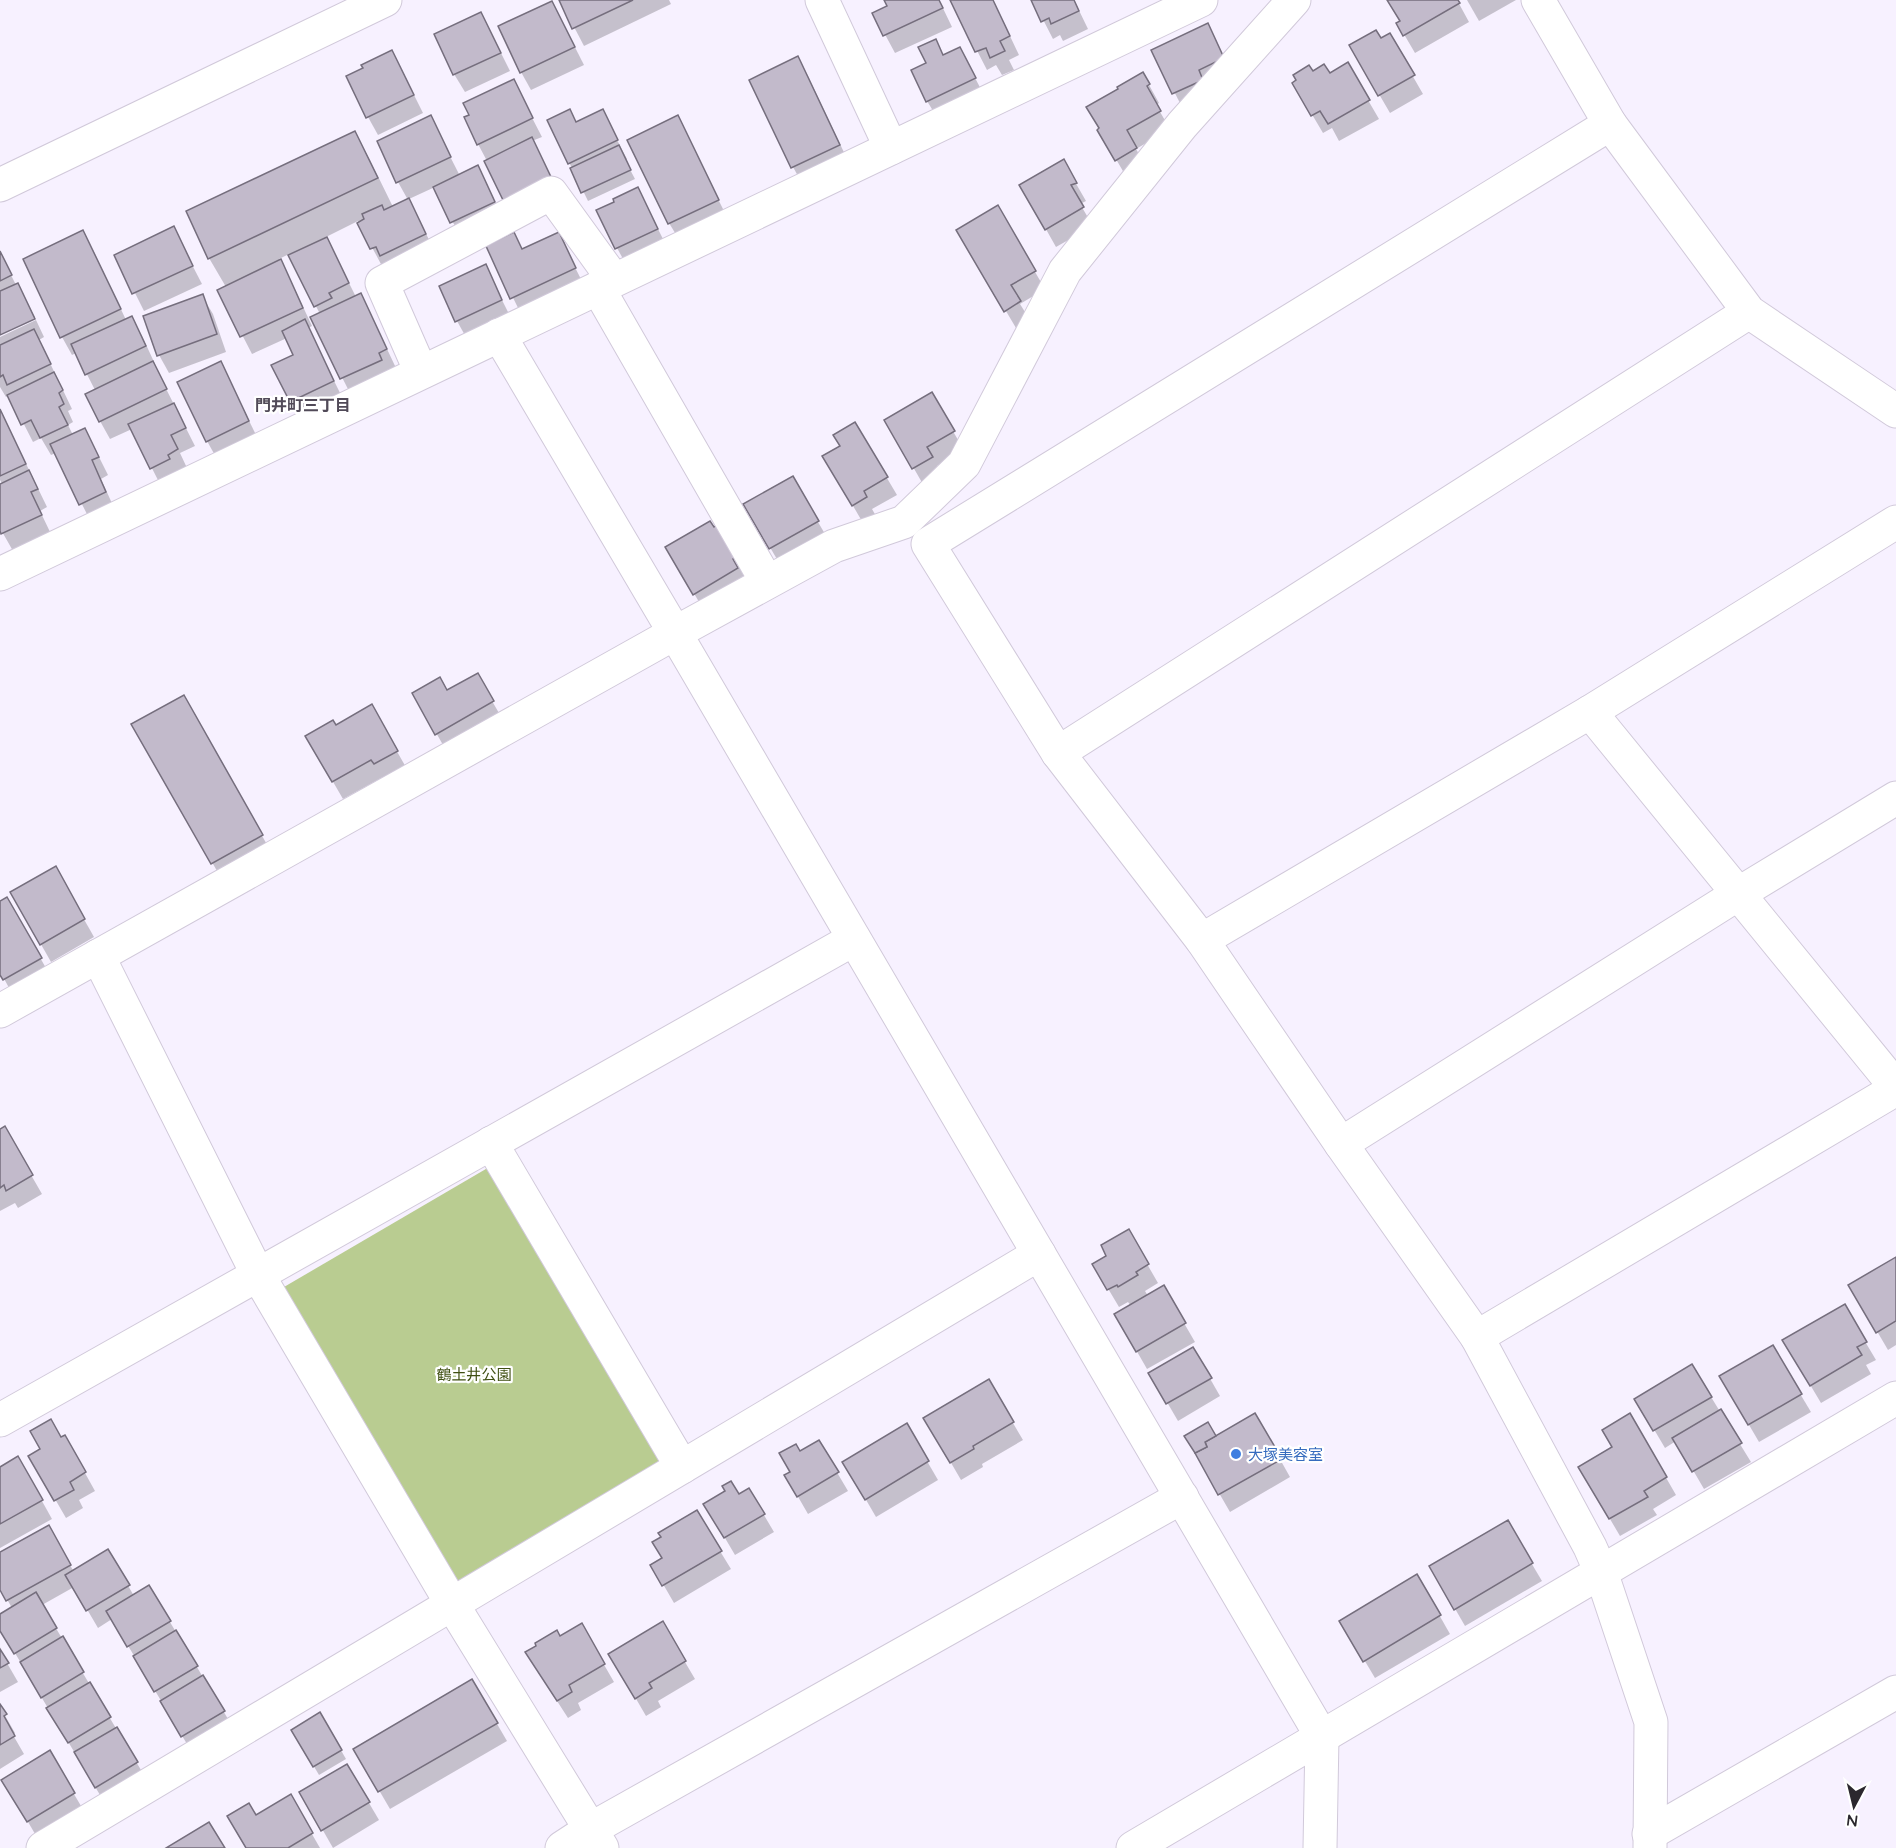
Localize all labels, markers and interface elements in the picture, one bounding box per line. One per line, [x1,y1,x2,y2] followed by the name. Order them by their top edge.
[255,395,351,415] district label: 門井町三丁目
[436,1365,512,1384] park label: 鶴土井公園
[1248,1445,1323,1464] place label: 大塚美容室
[1229,1447,1243,1461] marker: 大塚美容室
[1824,1776,1884,1836] north arrow
[1845,1810,1859,1832] text: N

